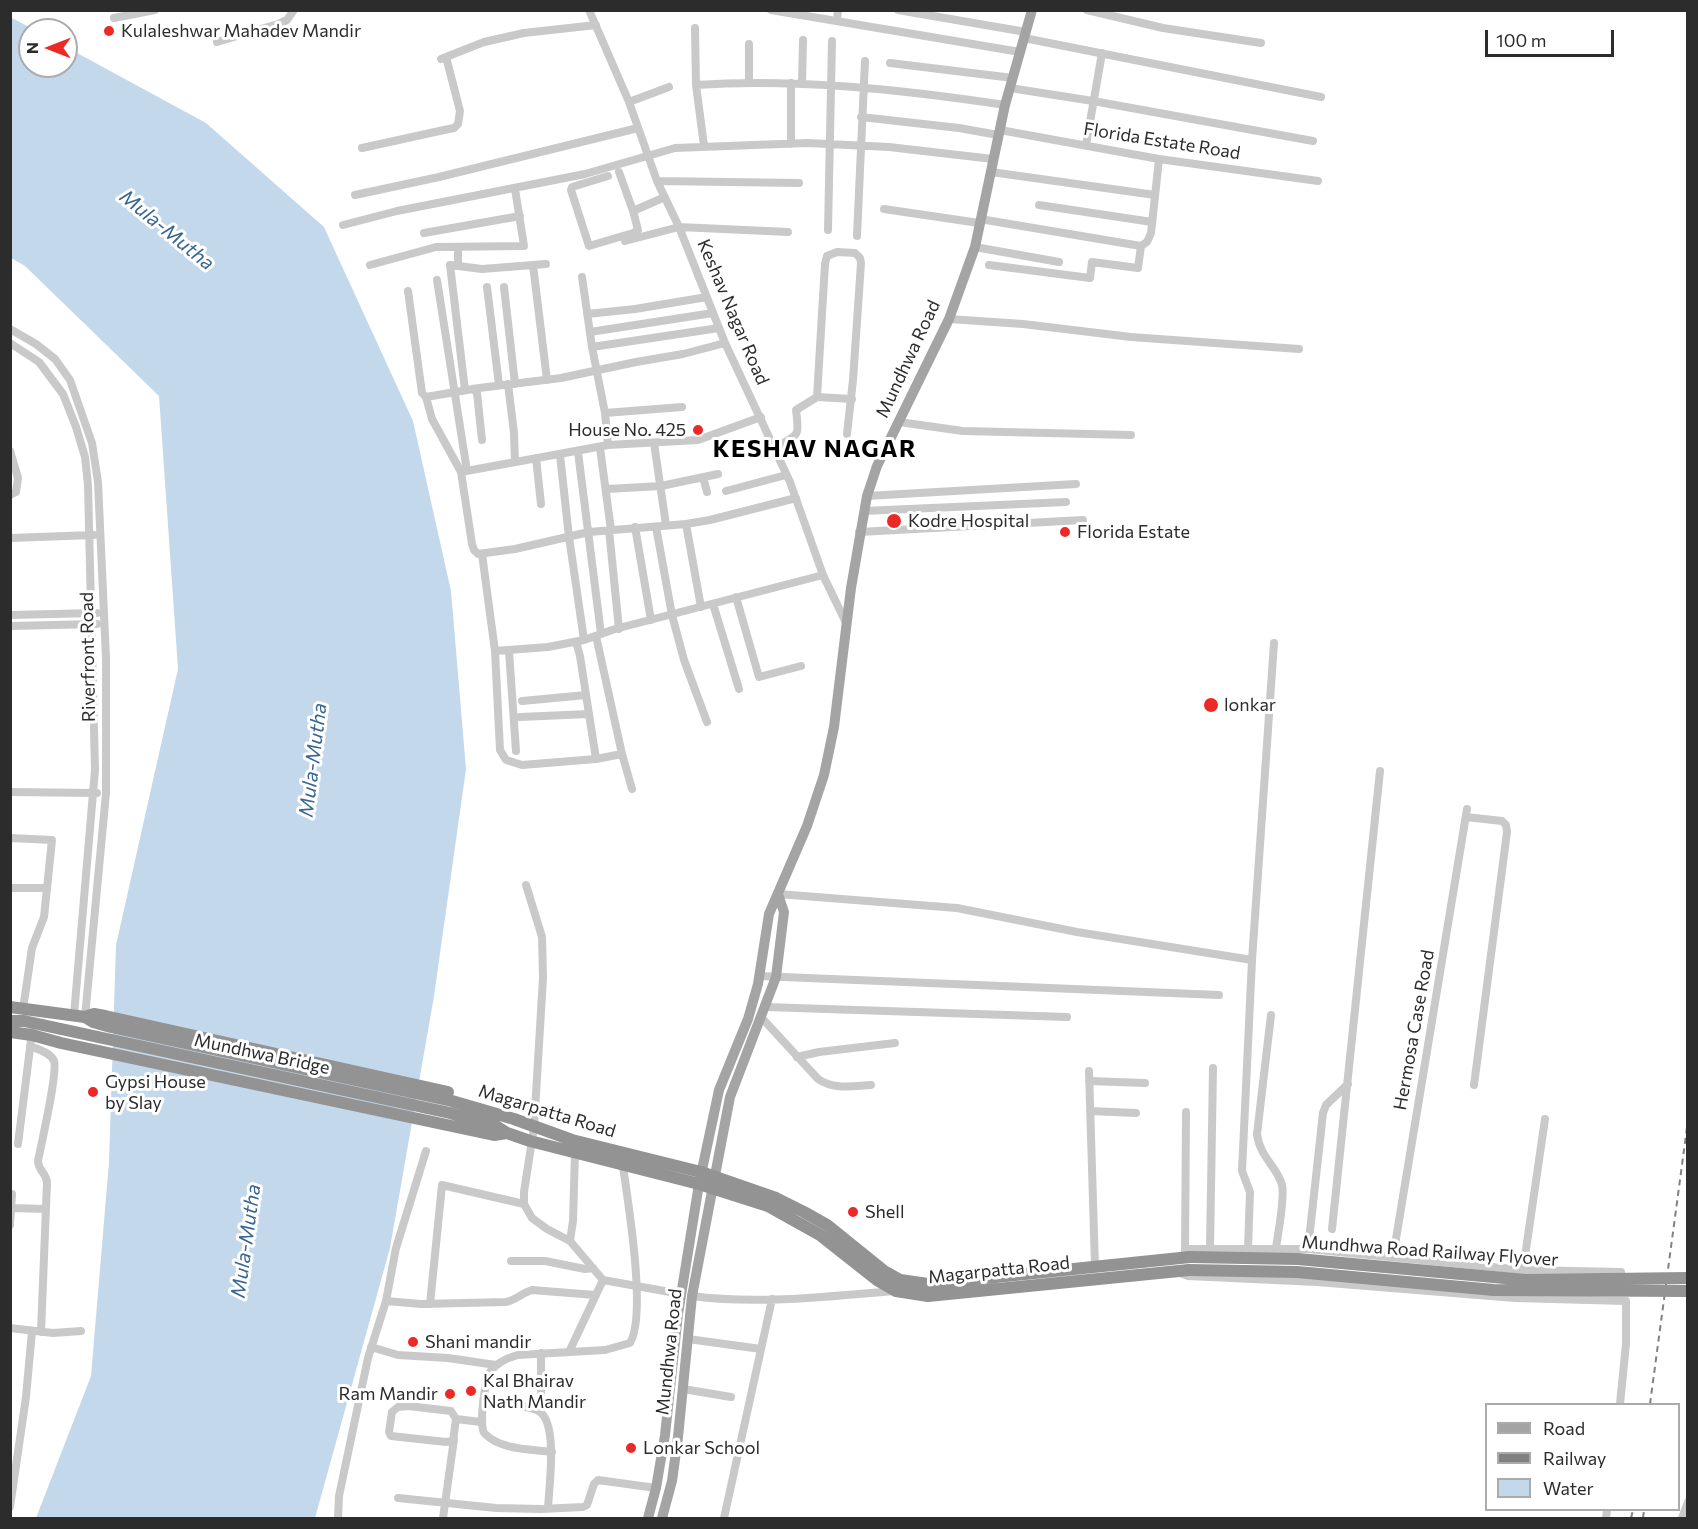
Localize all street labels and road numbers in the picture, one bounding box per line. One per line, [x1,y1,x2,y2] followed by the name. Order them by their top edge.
[1082,118,1242,164] street label: Florida Estate Road
[693,236,773,388] street label: Keshav Nagar Road
[871,297,945,421] street label: Mundhwa Road
[76,592,100,722] street label: Riverfront Road
[1389,948,1439,1112] street label: Hermosa Case Road
[192,1029,332,1079] street label: Mundhwa Bridge
[476,1080,618,1142] street label: Magarpatta Road
[1301,1231,1559,1271] street label: Mundhwa Road Railway Flyover
[927,1252,1071,1288] street label: Magarpatta Road
[652,1288,686,1416] street label: Mundhwa Road

